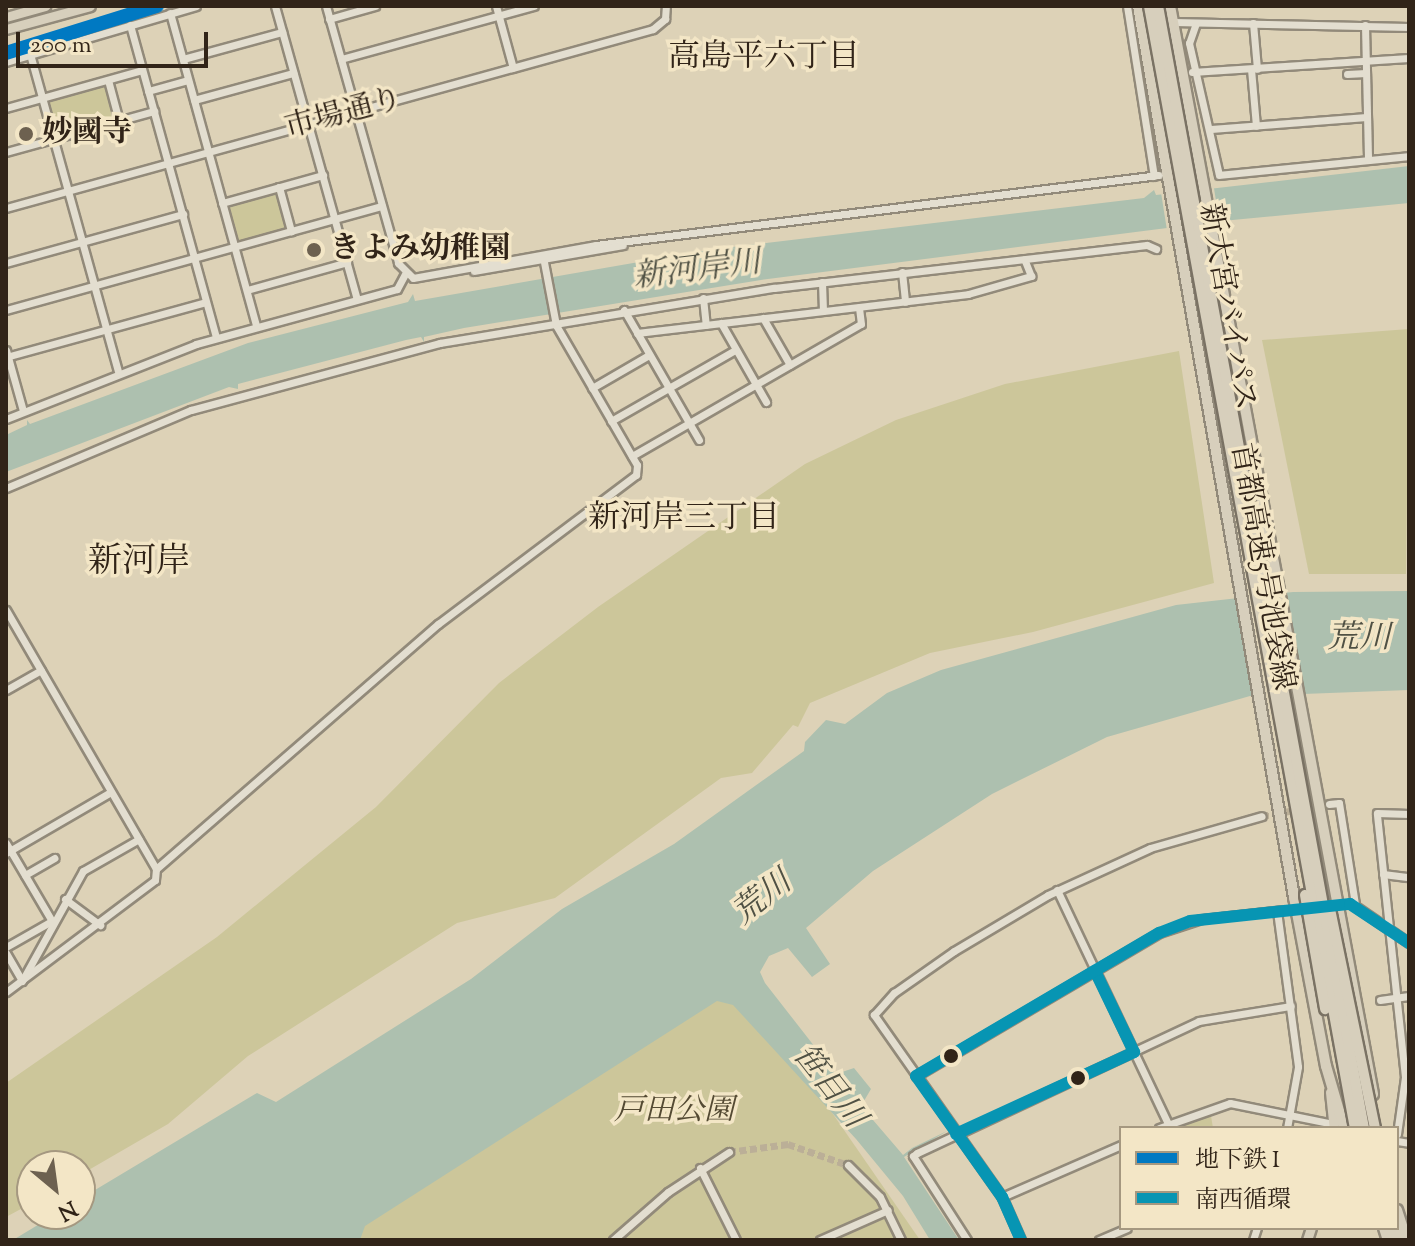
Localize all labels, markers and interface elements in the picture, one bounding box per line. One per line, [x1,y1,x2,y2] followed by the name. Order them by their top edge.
[20,16,212,66] scale bar
[30,29,92,63] text: 200 m
[668,39,860,77] district label: 高島平六丁目
[281,82,407,148] street label: 市場通り
[42,116,132,152] place label: 妙國寺
[17,125,35,143] marker: 妙國寺
[1190,200,1262,414] street label: 新大宮バイパス
[330,232,510,268] place label: きよみ幼稚園
[305,241,323,259] marker: きよみ幼稚園
[631,244,763,298] water label: 新河岸川
[1222,441,1300,693] street label: 首都高速5号池袋線
[588,500,780,538] district label: 新河岸三丁目
[88,543,190,583] district label: 新河岸
[1327,620,1391,658] water label: 荒川
[726,864,800,934] water label: 荒川
[783,1037,873,1137] water label: 笹目川
[943,1048,959,1064] unlabelled marker
[1070,1070,1086,1086] unlabelled marker
[614,1094,734,1130] park label: 戸田公園
[1119,1126,1399,1230] legend
[1195,1144,1280,1178] text: 地下鉄 I
[16,1150,96,1230] north arrow
[1195,1184,1291,1218] text: 南西循環
[51,1191,82,1227] text: N

